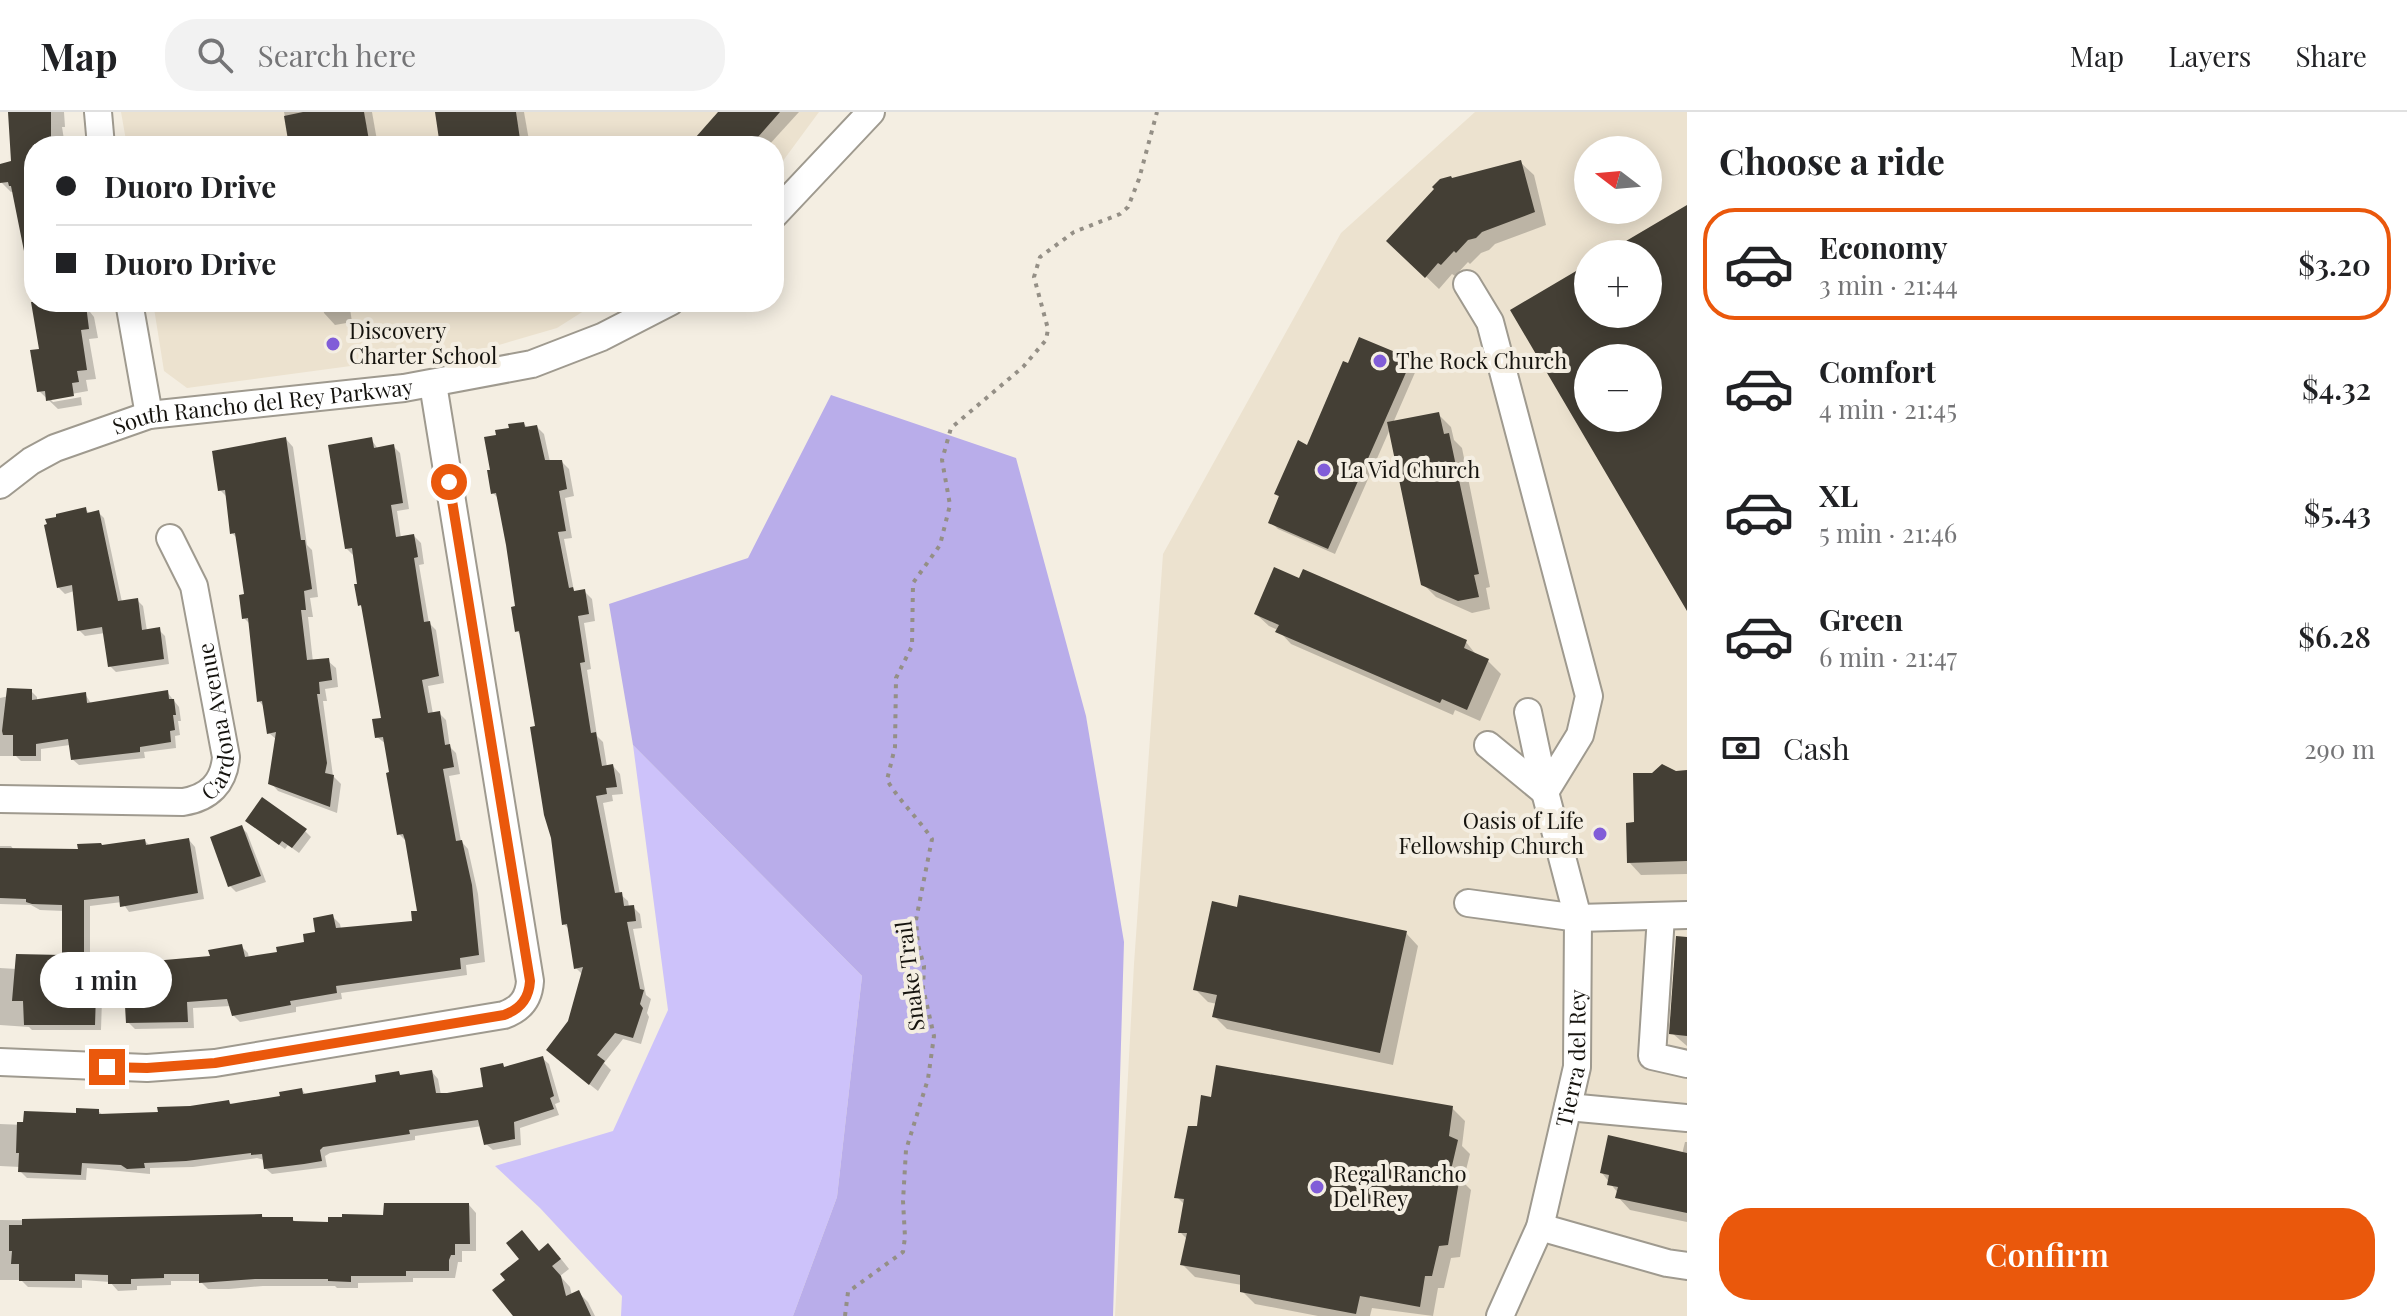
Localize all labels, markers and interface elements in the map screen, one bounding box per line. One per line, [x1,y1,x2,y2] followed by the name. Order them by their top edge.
[165,19,725,91] search box
[40,30,117,81] text: Map
[193,33,237,77] icon: search
[257,35,416,75] text: Search here
[2070,37,2124,74] text: Map
[2168,37,2251,74] text: Layers
[2295,37,2367,74] text: Share
[1574,136,1662,224] north arrow
[1574,136,1662,432] map controls
[1719,136,1945,184] text: Choose a ride
[104,166,276,206] text: Duoro Drive
[1819,227,1948,267] text: Economy
[1723,228,1795,300] icon: car
[1574,240,1662,328] button: +
[104,243,276,283] text: Duoro Drive
[2298,244,2371,284] text: $3.20
[1819,267,1958,302] text: 3 min · 21:44
[349,315,497,370] place label: Discovery Charter School
[324,335,342,353] marker: Discovery Charter School
[1574,344,1662,432] button: −
[1396,345,1567,375] place label: The Rock Church
[1819,351,1936,391] text: Comfort
[1371,352,1389,370] marker: The Rock Church
[1723,352,1795,424] icon: car
[2302,368,2371,408] text: $4.32
[108,371,416,441] street label: South Rancho del Rey Parkway
[1819,391,1957,426] text: 4 min · 21:45
[1340,454,1480,484] place label: La Vid Church
[1315,461,1333,479] marker: La Vid Church
[431,464,467,500] route start
[1819,475,1858,515] text: XL
[1723,476,1795,548] icon: car
[2304,492,2371,532] text: $5.43
[1819,515,1957,550] text: 5 min · 21:46
[1819,599,1903,639] text: Green
[1723,600,1795,672] icon: car
[2298,616,2371,656] text: $6.28
[1819,639,1957,674] text: 6 min · 21:47
[189,641,240,806] street label: Cardona Avenue
[1719,726,1763,770] icon: cash
[1783,728,1850,768] text: Cash
[2304,731,2375,766] text: 290 m
[1399,805,1584,860] place label: Oasis of Life Fellowship Church
[1591,825,1609,843] marker: Oasis of Life Fellowship Church
[887,919,931,1033] street label: Snake Trail
[41,951,173,1007] callout: 1 min
[74,962,138,997] text: 1 min
[1548,989,1592,1130] street label: Tierra del Rey
[89,1049,125,1085] route end
[1333,1158,1467,1213] place label: Regal Rancho Del Rey
[1308,1178,1326,1196] marker: Regal Rancho Del Rey
[1719,1208,2375,1300] button: Confirm

